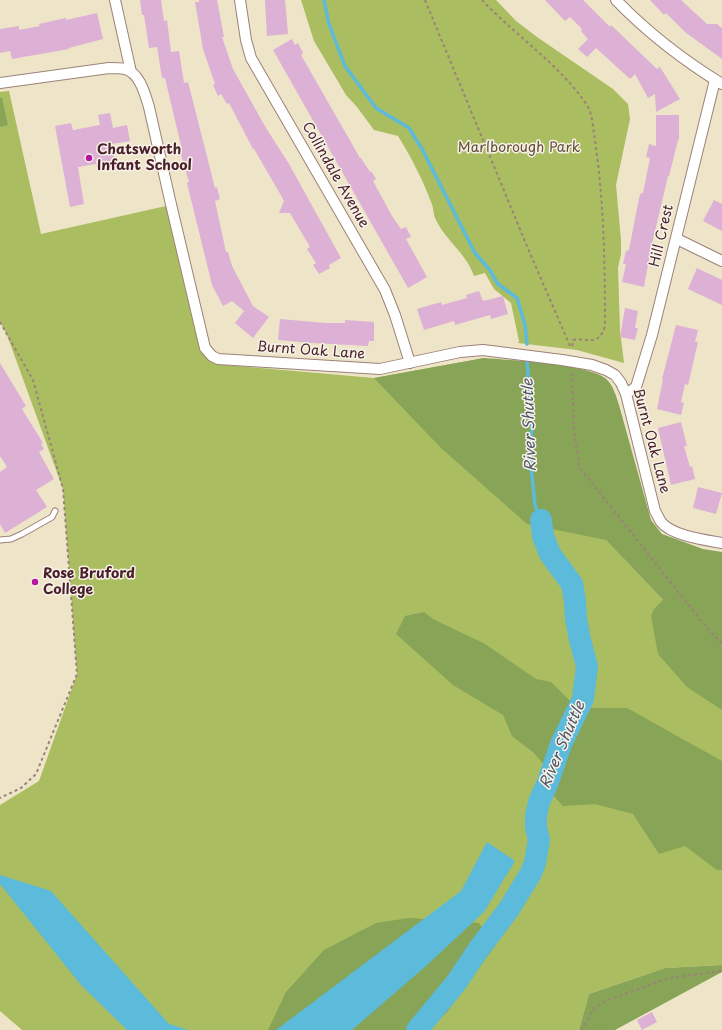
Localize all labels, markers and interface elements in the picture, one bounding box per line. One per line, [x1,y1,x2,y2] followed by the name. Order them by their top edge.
[298,119,372,231] street label: Collindale Avenue
[458,140,580,156] park label: Marlborough Park
[97,142,192,174] place label: Chatsworth Infant School
[84,153,94,163] marker: Chatsworth Infant School
[647,203,677,269] street label: Hill Crest
[256,339,366,363] street label: Burnt Oak Lane
[519,378,541,472] water label: River Shuttle
[629,386,673,496] street label: Burnt Oak Lane
[43,566,135,598] place label: Rose Bruford College
[30,577,40,587] marker: Rose Bruford College
[536,699,590,791] water label: River Shuttle

